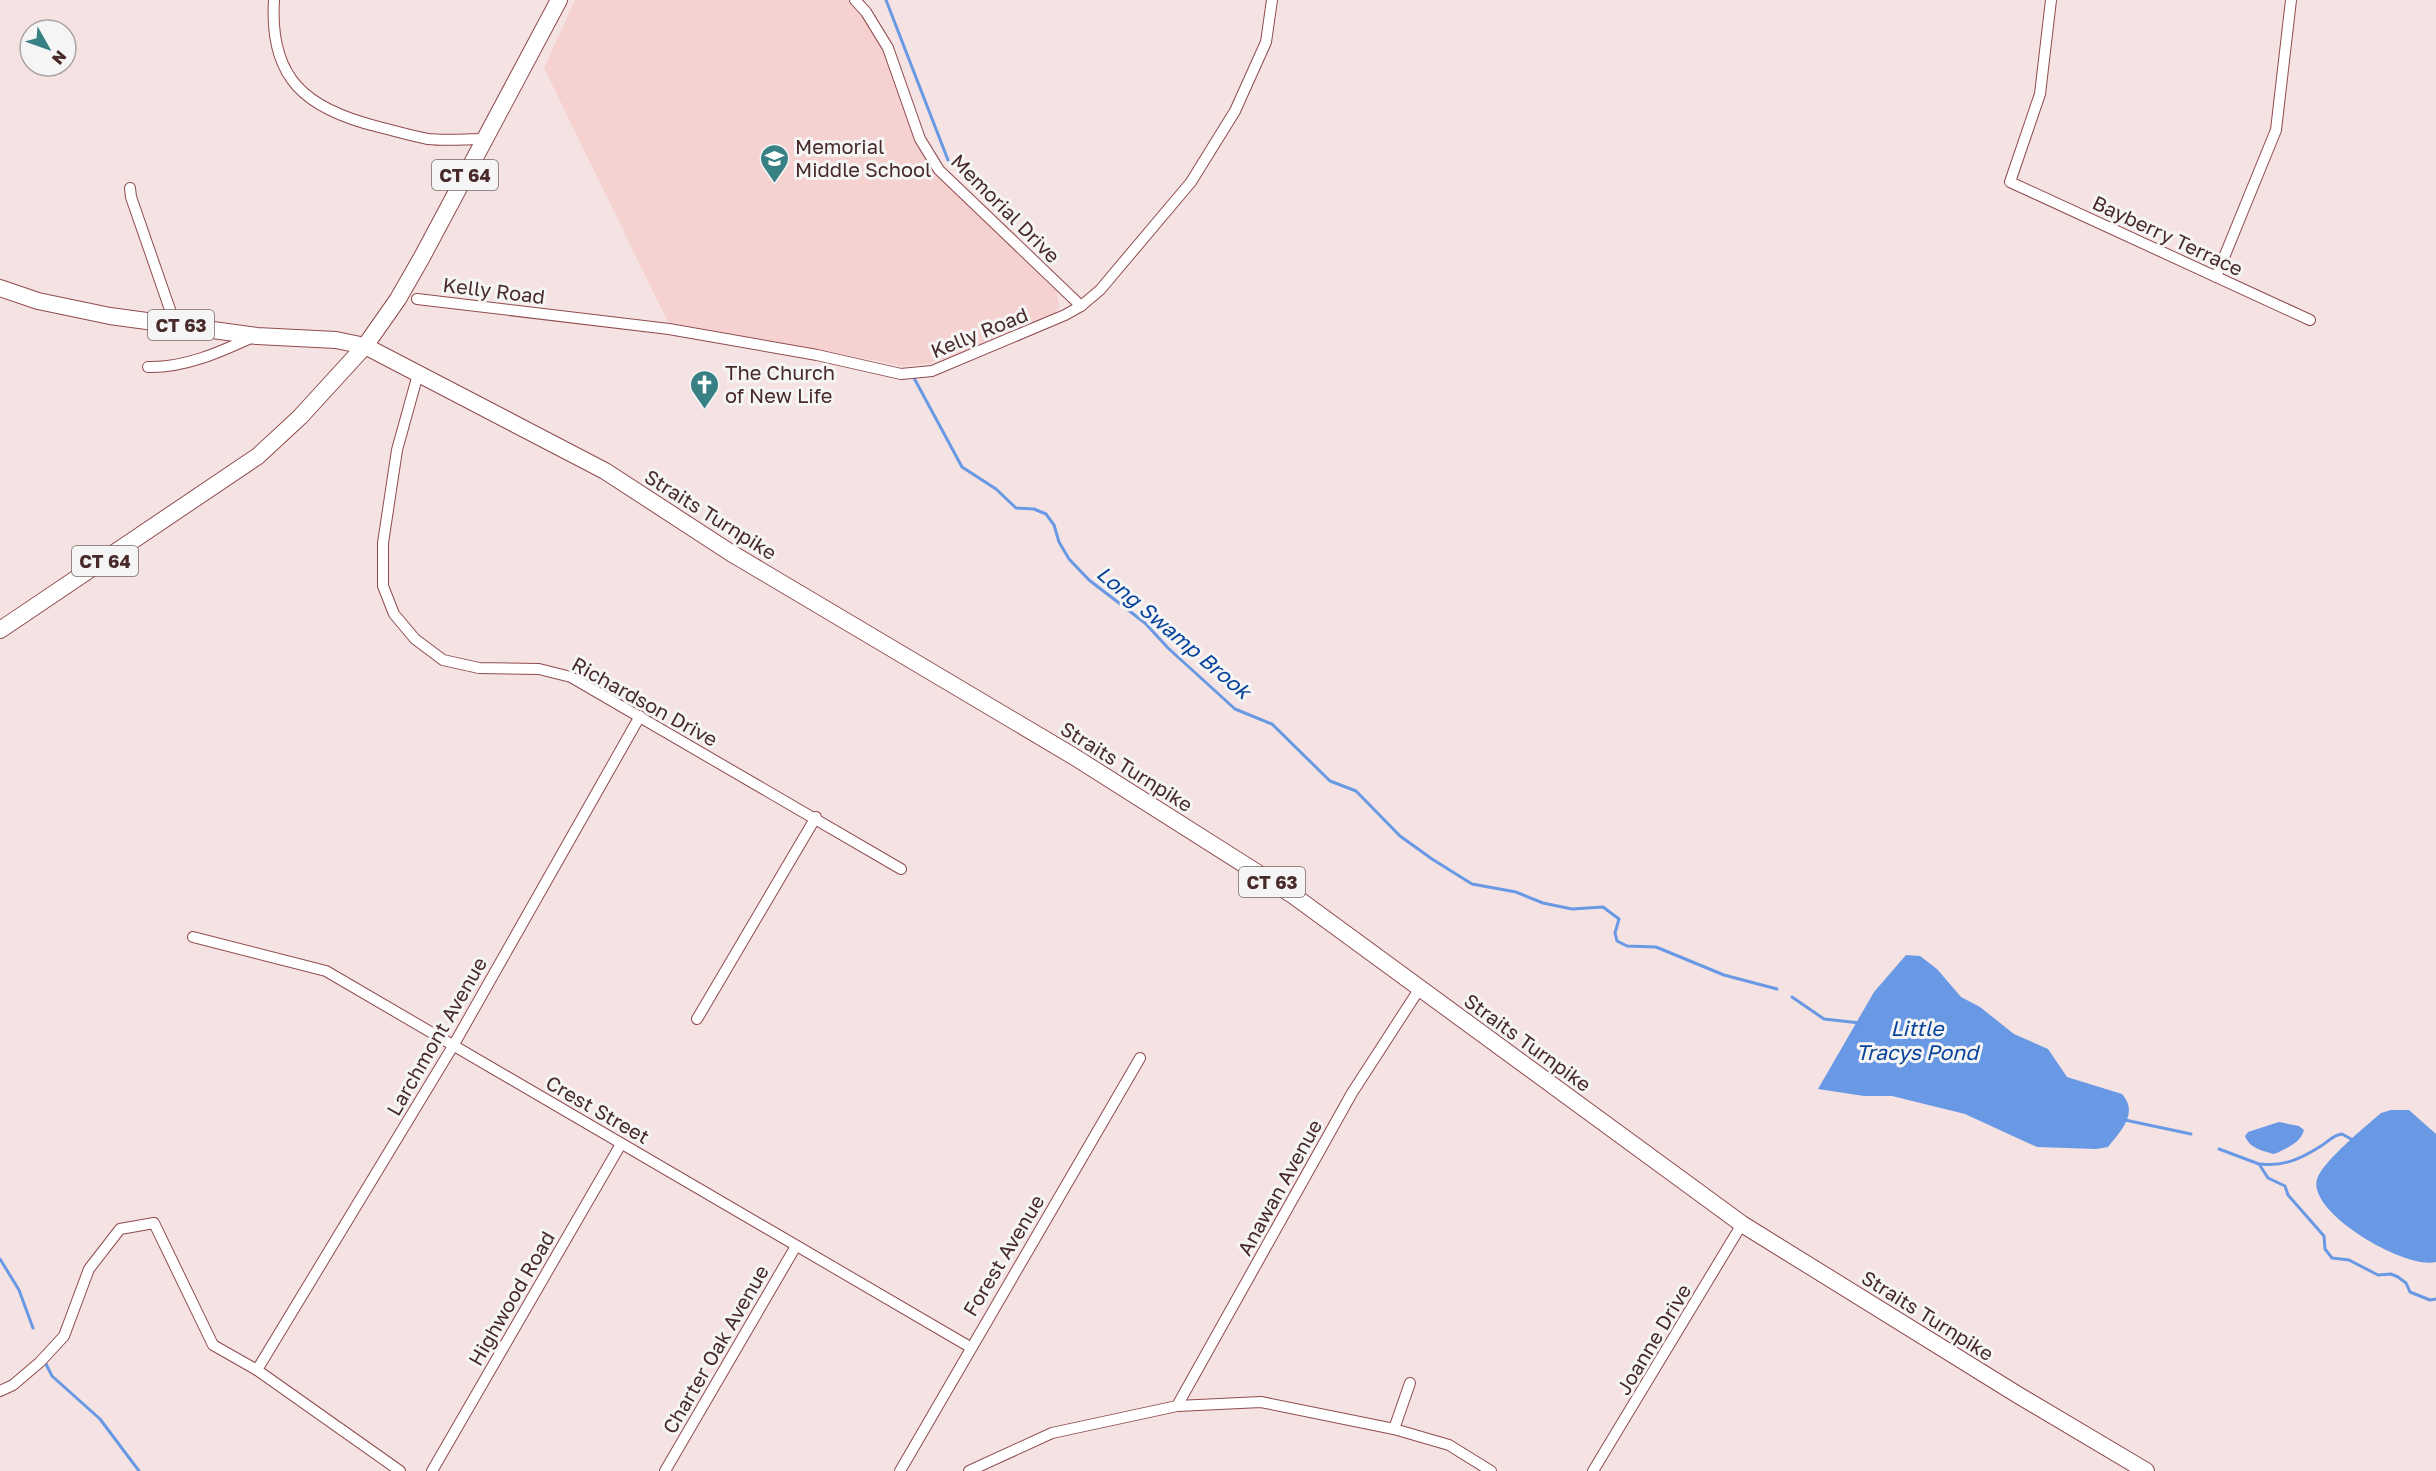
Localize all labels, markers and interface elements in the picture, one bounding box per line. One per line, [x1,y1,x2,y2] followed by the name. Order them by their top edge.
[18,18,78,78] north arrow
[48,47,71,69] text: N
[795,134,931,181] place label: Memorial Middle School
[758,142,790,184] school or university icon: Memorial Middle School
[947,149,1065,267] street label: Memorial Drive
[432,160,498,190] road number: CT 64
[2089,190,2247,280] street label: Bayberry Terrace
[442,272,546,308] street label: Kelly Road
[927,302,1031,362] street label: Kelly Road
[148,310,214,340] road number: CT 63
[725,360,835,407] place label: The Church of New Life
[688,368,720,410] church icon: The Church of New Life
[641,464,781,564] street label: Straits Turnpike
[72,546,138,576] road number: CT 64
[1092,560,1258,705] water label: Long Swamp Brook
[568,651,722,751] street label: Richardson Drive
[1057,716,1197,816] street label: Straits Turnpike
[1239,867,1305,897] road number: CT 63
[381,952,491,1120] street label: Larchmont Avenue
[1460,988,1596,1096] street label: Straits Turnpike
[1856,1015,1980,1065] water label: Little Tracys Pond
[542,1070,654,1148] street label: Crest Street
[1232,1115,1326,1259] street label: Anawan Avenue
[957,1190,1049,1320] street label: Forest Avenue
[463,1227,559,1369] street label: Highwood Road
[657,1260,773,1438] street label: Charter Oak Avenue
[1858,1265,1998,1365] street label: Straits Turnpike
[1610,1279,1696,1399] street label: Joanne Drive

